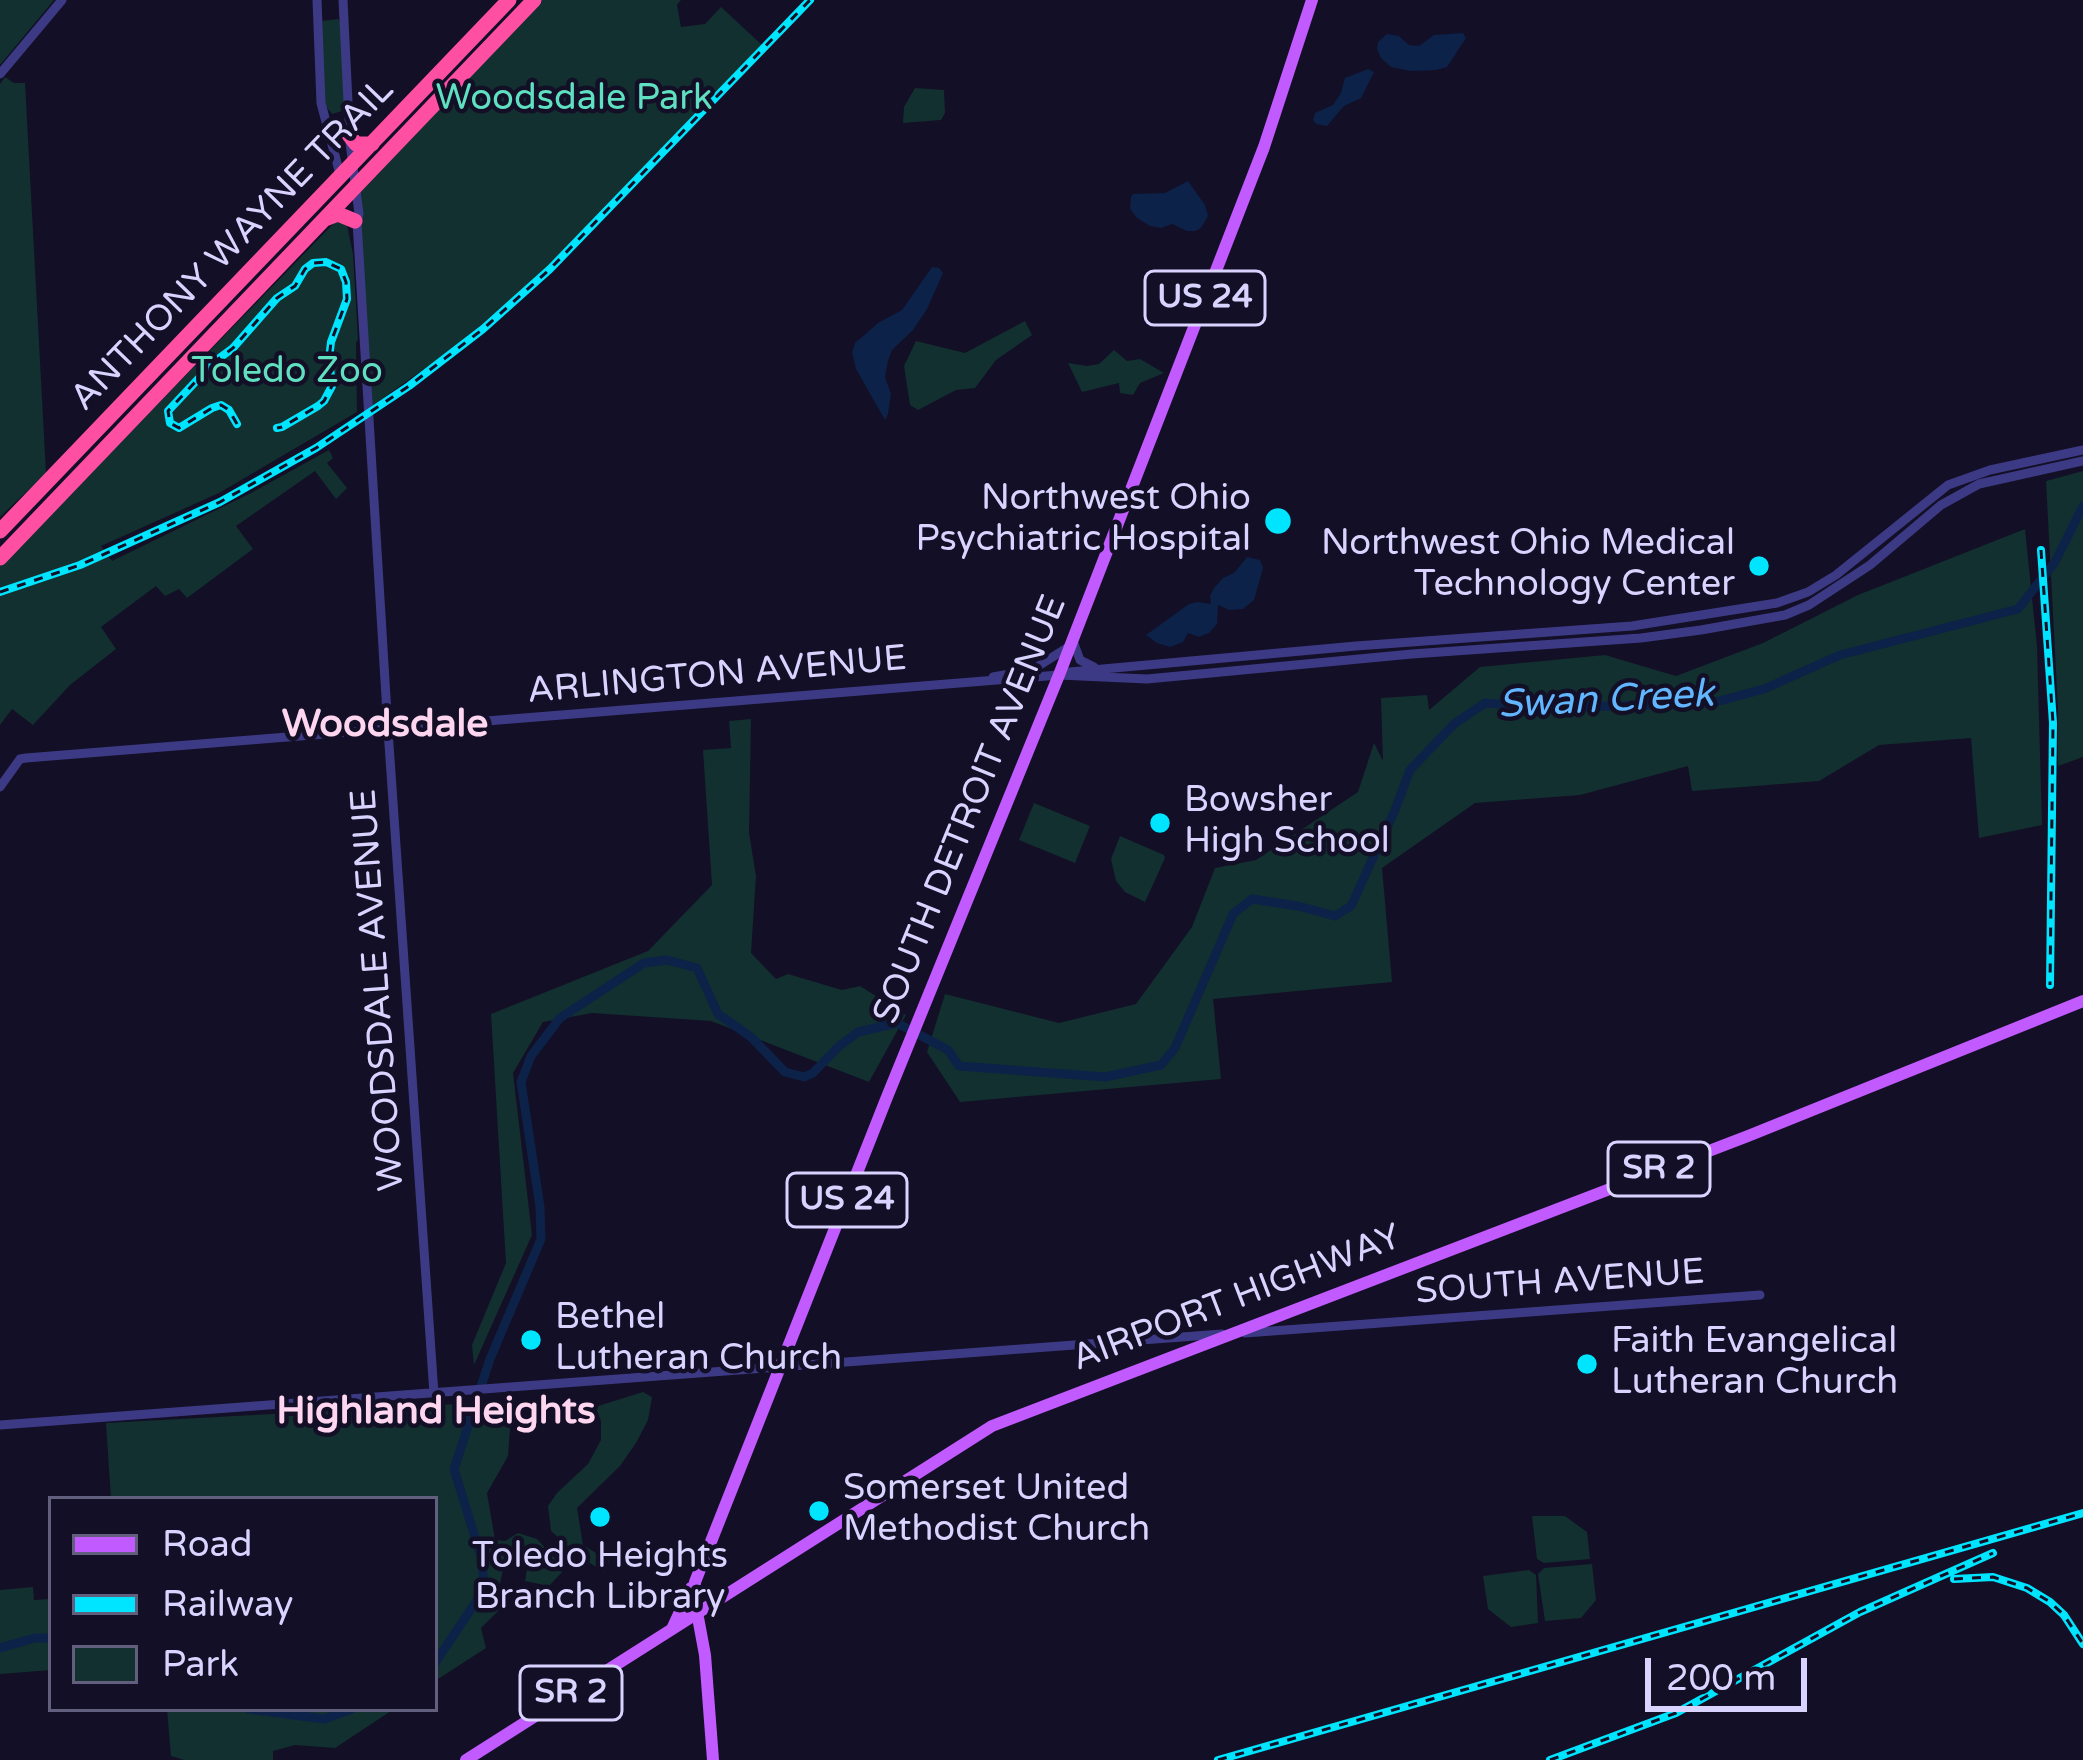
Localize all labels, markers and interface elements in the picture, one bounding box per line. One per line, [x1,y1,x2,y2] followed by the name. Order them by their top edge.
[63,70,403,420] street label: ANTHONY WAYNE TRAIL
[435,78,713,122] park label: Woodsdale Park
[1145,271,1265,325] road number: US 24
[191,351,383,395] park label: Toledo Zoo
[915,478,1251,563] place label: Northwest Ohio Psychiatric Hospital
[1262,505,1294,537] marker: Northwest Ohio Psychiatric Hospital
[1321,523,1735,608] place label: Northwest Ohio Medical Technology Center
[1746,553,1772,579] marker: Northwest Ohio Medical Technology Center
[865,590,1077,1030] street label: SOUTH DETROIT AVENUE
[526,638,908,714] street label: ARLINGTON AVENUE
[1497,672,1715,730] water label: Swan Creek
[282,703,488,749] district label: Woodsdale
[1184,780,1390,865] place label: Bowsher High School
[343,788,415,1192] street label: WOODSDALE AVENUE
[1147,810,1173,836] marker: Bowsher High School
[1608,1142,1710,1196] road number: SR 2
[787,1173,907,1227] road number: US 24
[1066,1216,1408,1382] street label: AIRPORT HIGHWAY
[1414,1251,1706,1315] street label: SOUTH AVENUE
[555,1297,842,1382] place label: Bethel Lutheran Church
[1611,1321,1898,1406] place label: Faith Evangelical Lutheran Church
[518,1327,544,1353] marker: Bethel Lutheran Church
[1574,1351,1600,1377] marker: Faith Evangelical Lutheran Church
[276,1390,596,1436] district label: Highland Heights
[843,1468,1150,1553] place label: Somerset United Methodist Church
[48,1496,438,1712] legend
[806,1498,832,1524] marker: Somerset United Methodist Church
[587,1504,613,1530] marker: Toledo Heights Branch Library
[162,1523,252,1566] text: Road
[472,1536,728,1621] place label: Toledo Heights Branch Library
[162,1583,293,1626] text: Railway
[1651,1634,1813,1708] scale bar
[162,1643,239,1686] text: Park
[1666,1657,1776,1700] text: 200 m
[520,1666,622,1720] road number: SR 2

